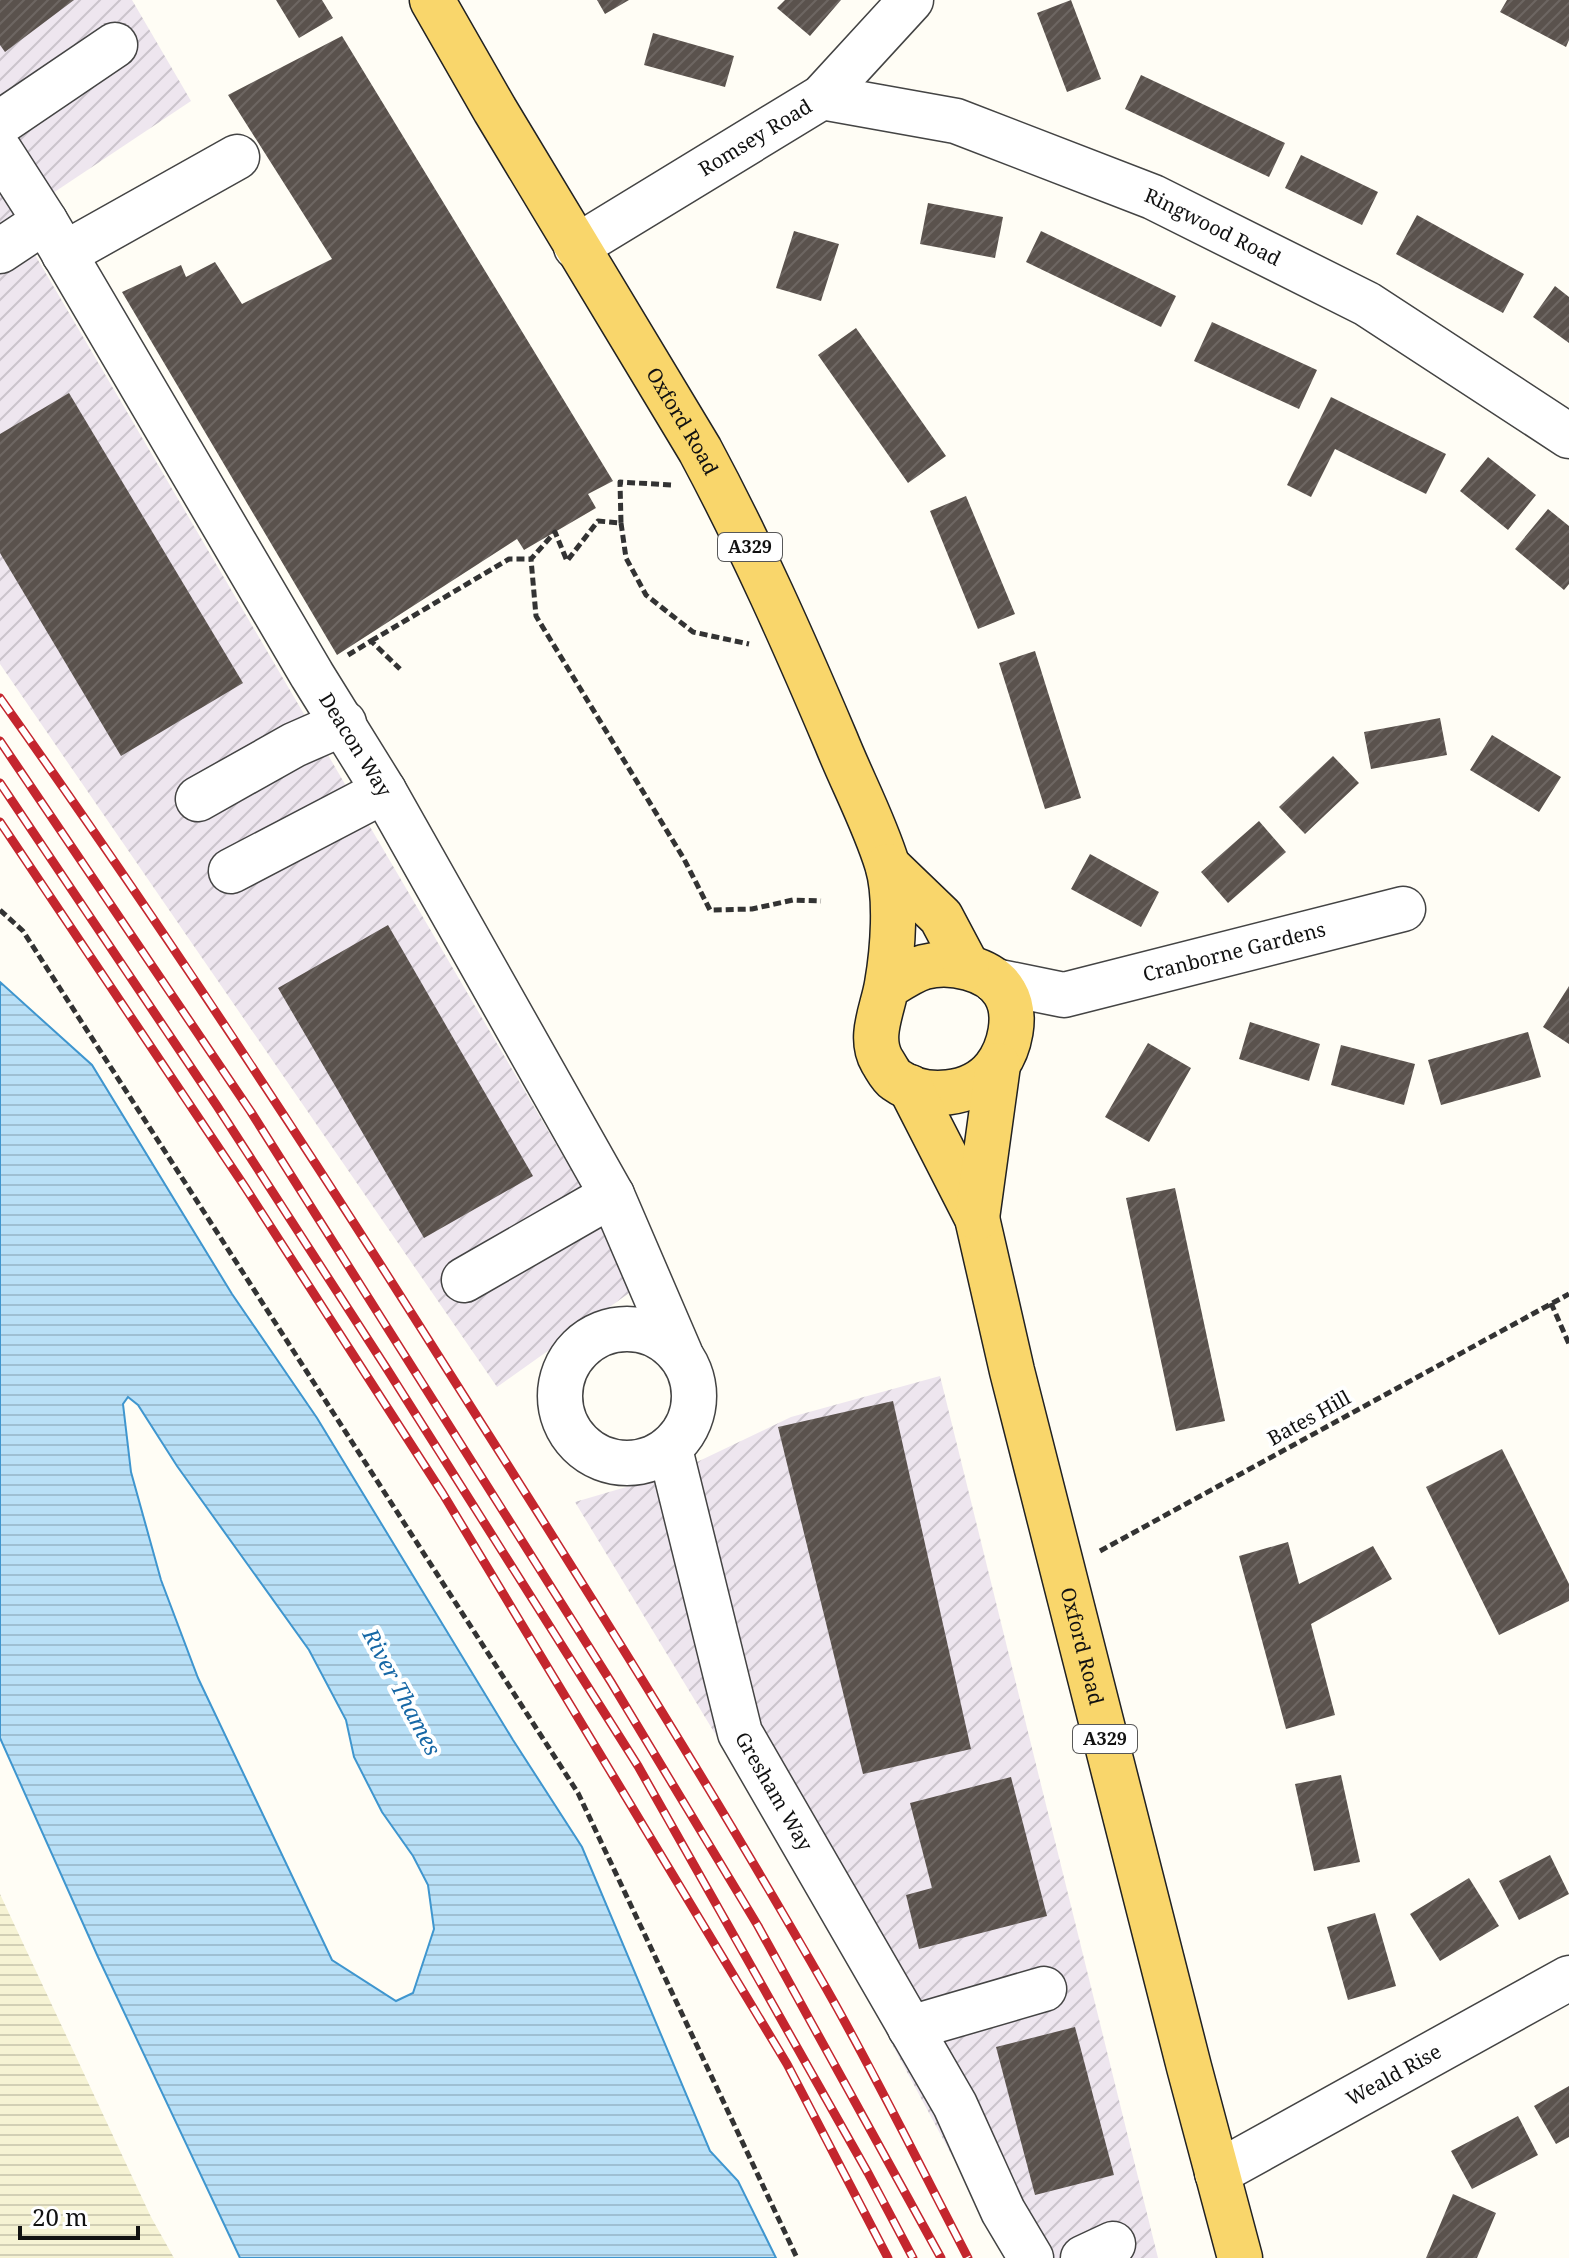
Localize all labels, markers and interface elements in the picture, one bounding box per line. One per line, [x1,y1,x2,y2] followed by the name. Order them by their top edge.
[693,92,817,182] street label: Romsey Road
[1141,181,1286,272] street label: Ringwood Road
[640,362,725,479] street label: Oxford Road
[718,533,782,561] road number: A329
[313,687,399,802] street label: Deacon Way
[1140,915,1328,987] street label: Cranborne Gardens
[1262,1384,1355,1451] street label: Bates Hill
[1055,1584,1110,1708] street label: Oxford Road
[356,1622,449,1760] water label: River Thames
[1073,1725,1137,1753] road number: A329
[729,1727,820,1856] street label: Gresham Way
[1341,2038,1446,2112] street label: Weald Rise
[20,2190,138,2240] scale bar
[32,2200,88,2233] text: 20 m

